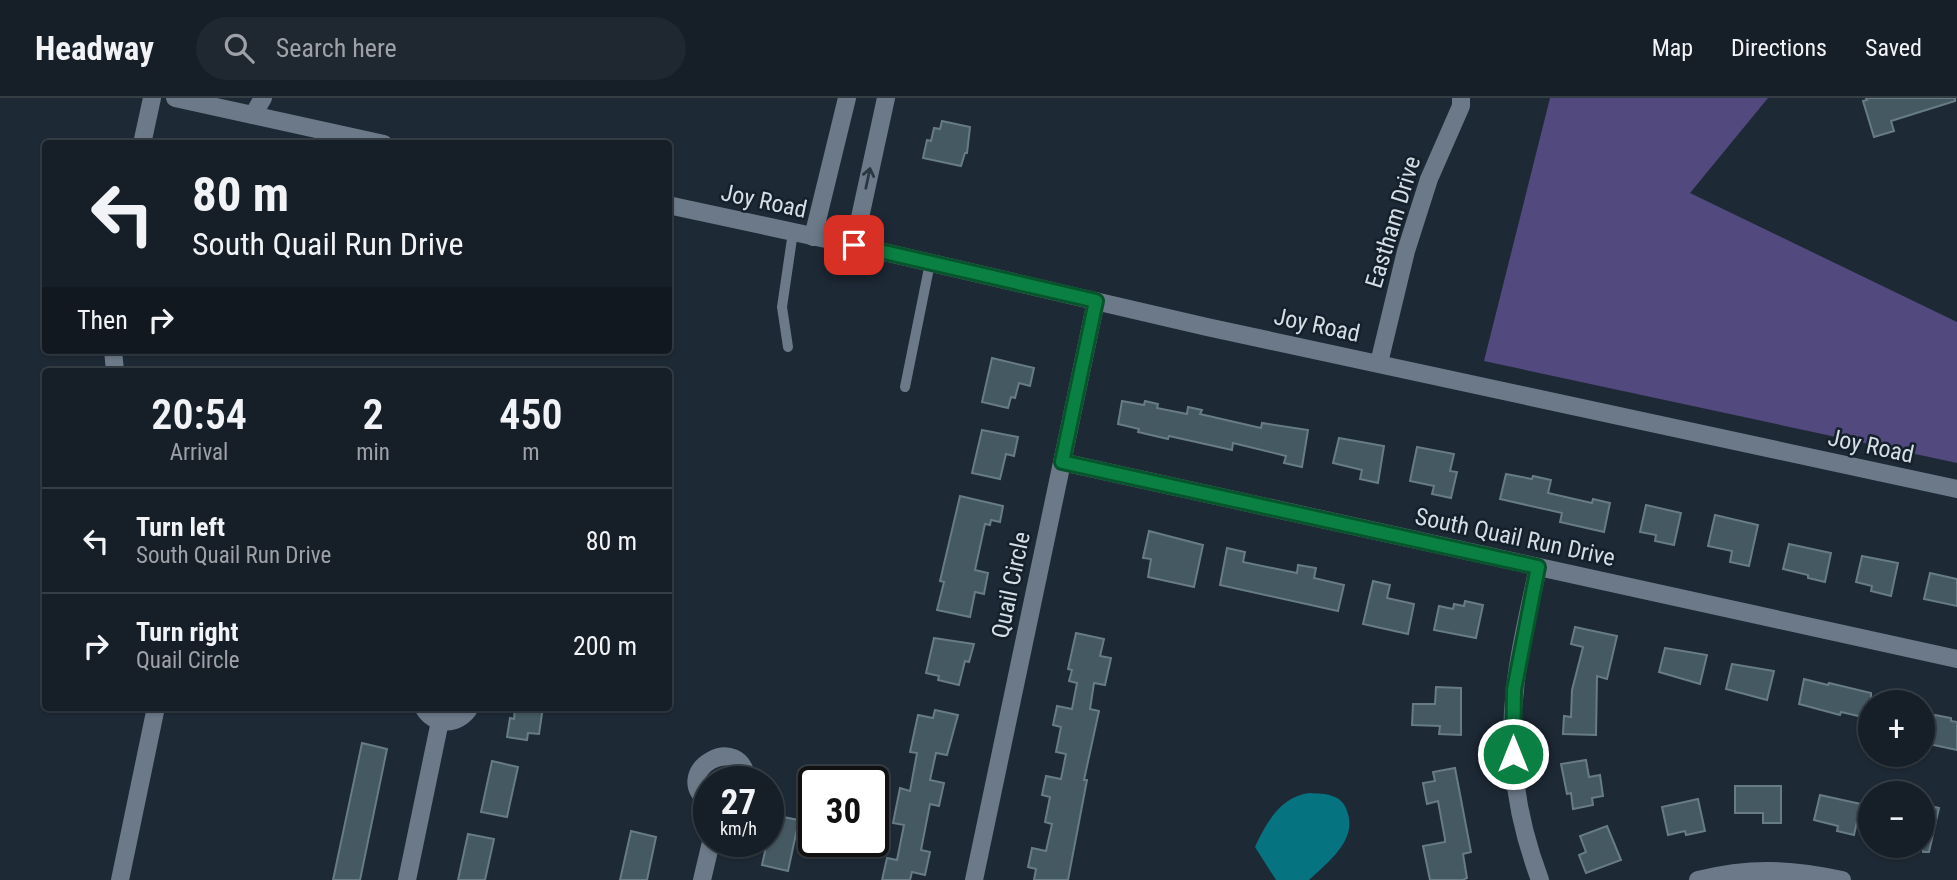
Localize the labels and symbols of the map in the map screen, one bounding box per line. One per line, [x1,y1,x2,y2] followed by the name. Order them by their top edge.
[1360,153,1426,291] street label: Eastham Drive
[861,167,875,190] one-way arrow
[718,178,810,224] street label: Joy Road
[824,215,884,275] pin
[1271,302,1363,348] street label: Joy Road
[1825,423,1917,469] street label: Joy Road
[1412,502,1618,572] street label: South Quail Run Drive
[986,529,1036,641] street label: Quail Circle
[1476,717,1550,791] position arrow
[798,766,889,857] speed limit sign: 30

